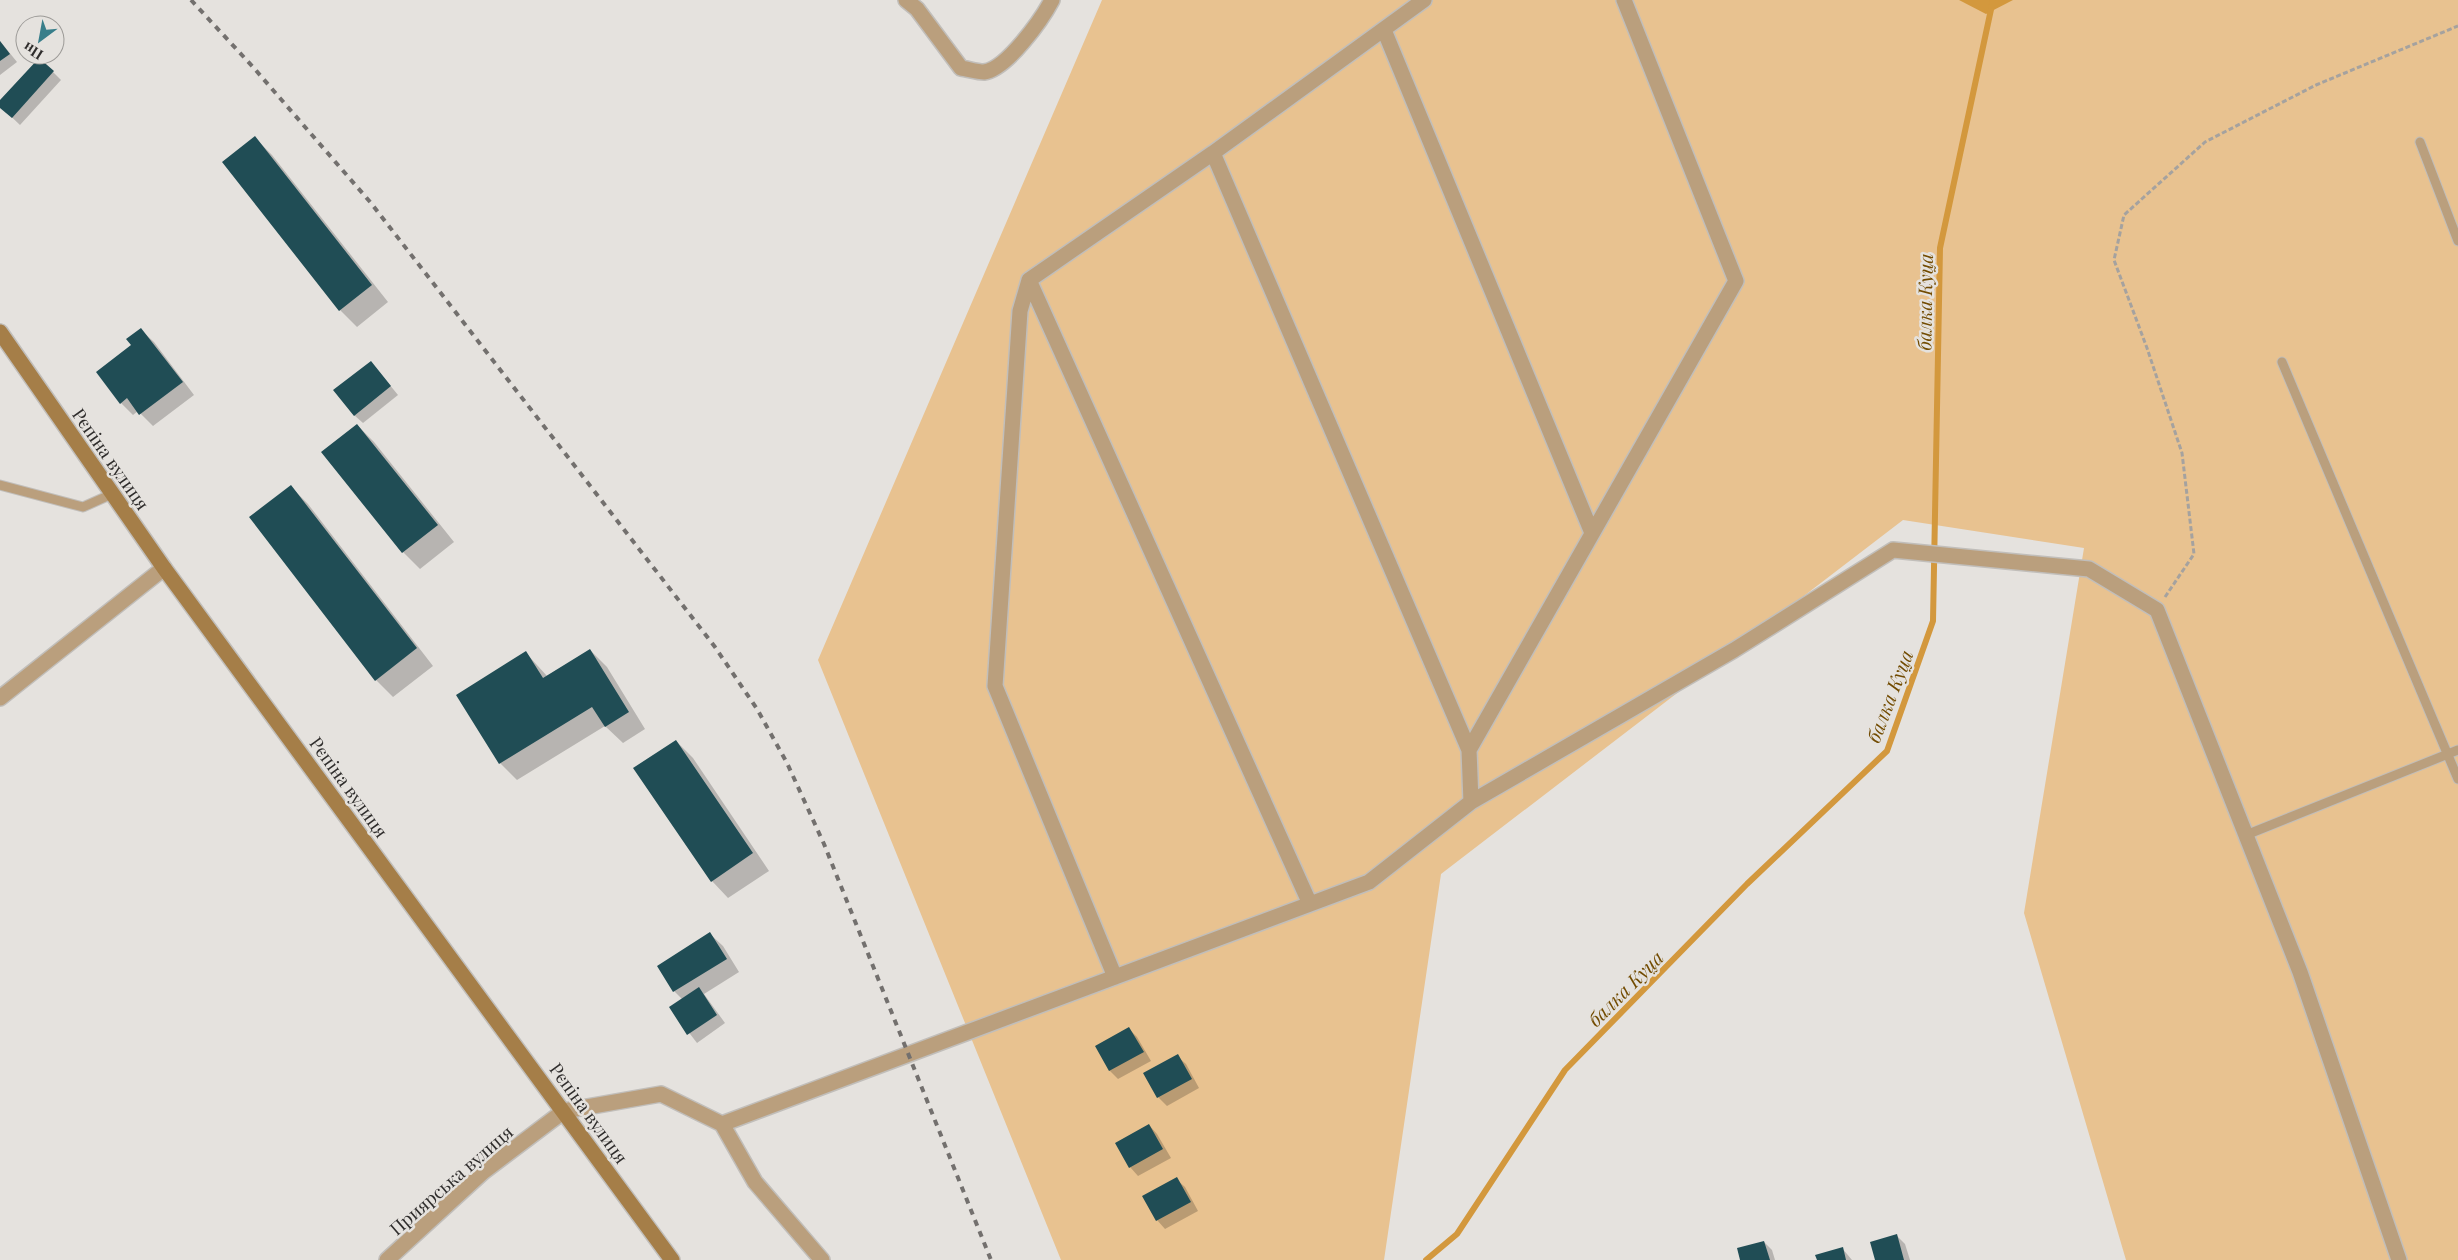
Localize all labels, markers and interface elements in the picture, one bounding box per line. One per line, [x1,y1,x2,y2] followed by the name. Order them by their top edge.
[15,15,65,65] north arrow
[19,38,46,65] text: Пн
[1910,253,1938,351] water label: балка Куца
[67,403,155,515] street label: Рєпіна вулиця
[1859,646,1919,746] water label: балка Куца
[304,732,394,842] street label: Рєпіна вулиця
[1581,944,1669,1032] water label: балка Куца
[544,1058,634,1168] street label: Рєпіна вулиця
[384,1120,518,1240] street label: Приярська вулиця

